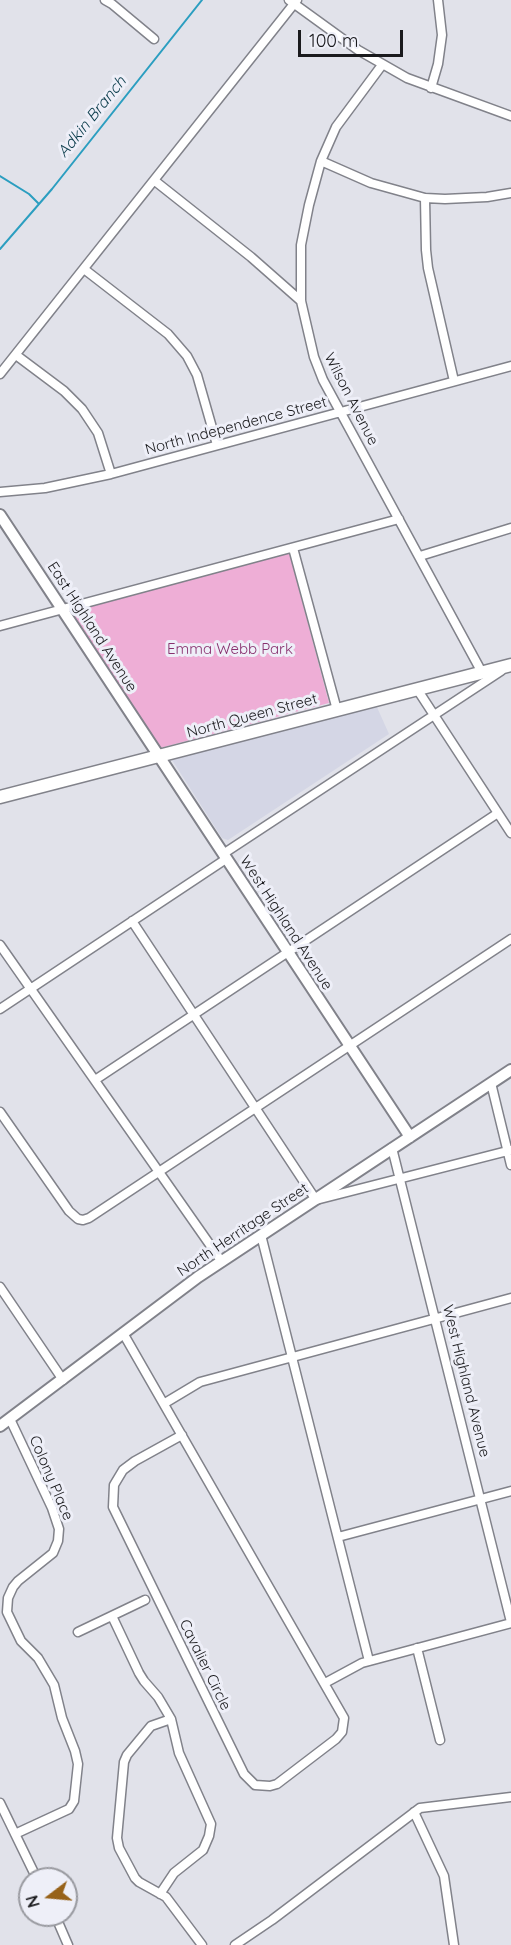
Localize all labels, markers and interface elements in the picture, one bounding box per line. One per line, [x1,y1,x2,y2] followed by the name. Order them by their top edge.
[301,18,406,56] scale bar
[309,29,358,52] text: 100 m
[54,73,130,161] water label: Adkin Branch
[320,350,382,448] street label: Wilson Avenue
[143,393,329,459] street label: North Independence Street
[43,559,141,695] street label: East Highland Avenue
[167,640,293,658] park label: Emma Webb Park
[185,690,319,742] street label: North Queen Street
[236,852,336,994] street label: West Highland Avenue
[174,1179,312,1281] street label: North Herritage Street
[438,1303,494,1459] street label: West Highland Avenue
[25,1433,77,1523] street label: Colony Place
[175,1617,235,1713] street label: Cavalier Circle
[18,1867,78,1927] north arrow
[21,1893,44,1910] text: N

